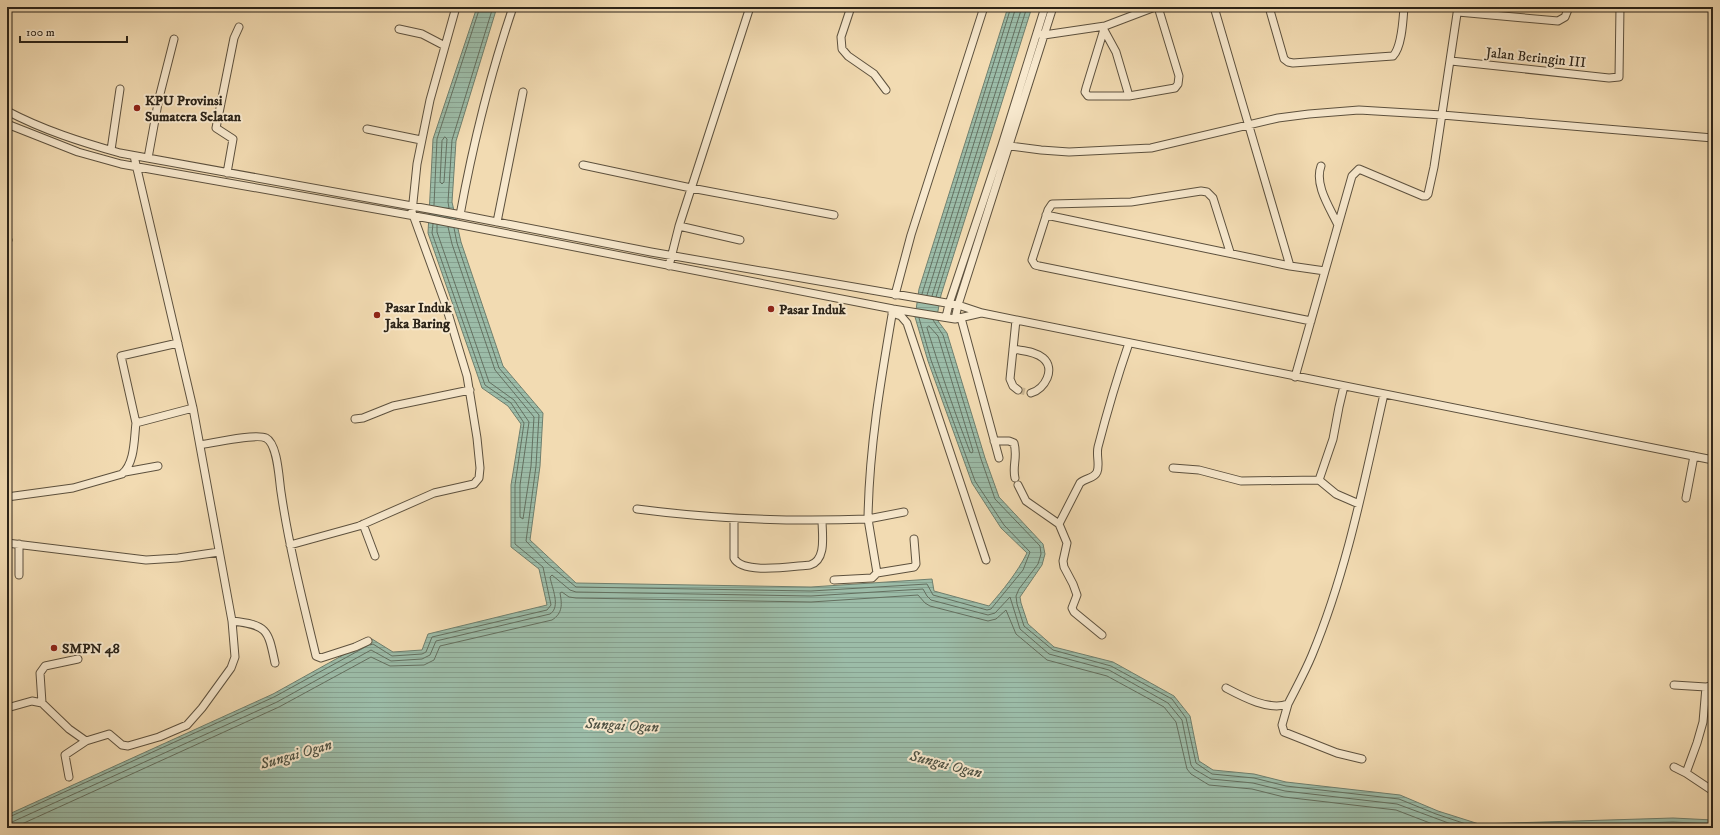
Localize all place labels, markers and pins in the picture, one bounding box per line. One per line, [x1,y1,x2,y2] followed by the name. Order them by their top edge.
[145,92,242,126] place label: KPU Provinsi Sumatera Selatan
[132,103,142,113] marker: KPU Provinsi Sumatera Selatan
[383,299,453,333] place label: Pasar Induk Jaka Baring
[779,301,847,319] place label: Pasar Induk
[766,304,776,314] marker: Pasar Induk
[372,310,382,320] marker: Pasar Induk Jaka Baring
[62,640,120,658] place label: SMPN 48
[49,643,59,653] marker: SMPN 48

